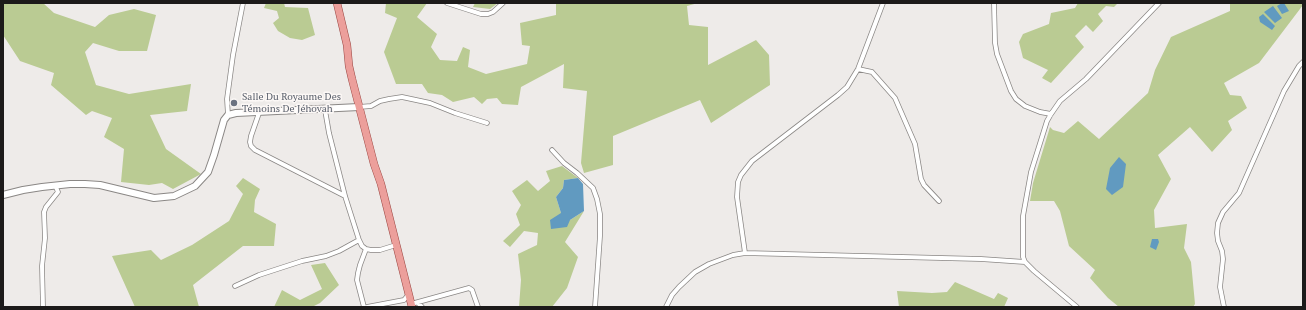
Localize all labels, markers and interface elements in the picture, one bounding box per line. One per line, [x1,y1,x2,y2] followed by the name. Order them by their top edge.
[242,91,341,114] place label: Salle Du Royaume Des Témoins De Jéhovah
[229,98,239,108] marker: Salle Du Royaume Des Témoins De Jéhovah

